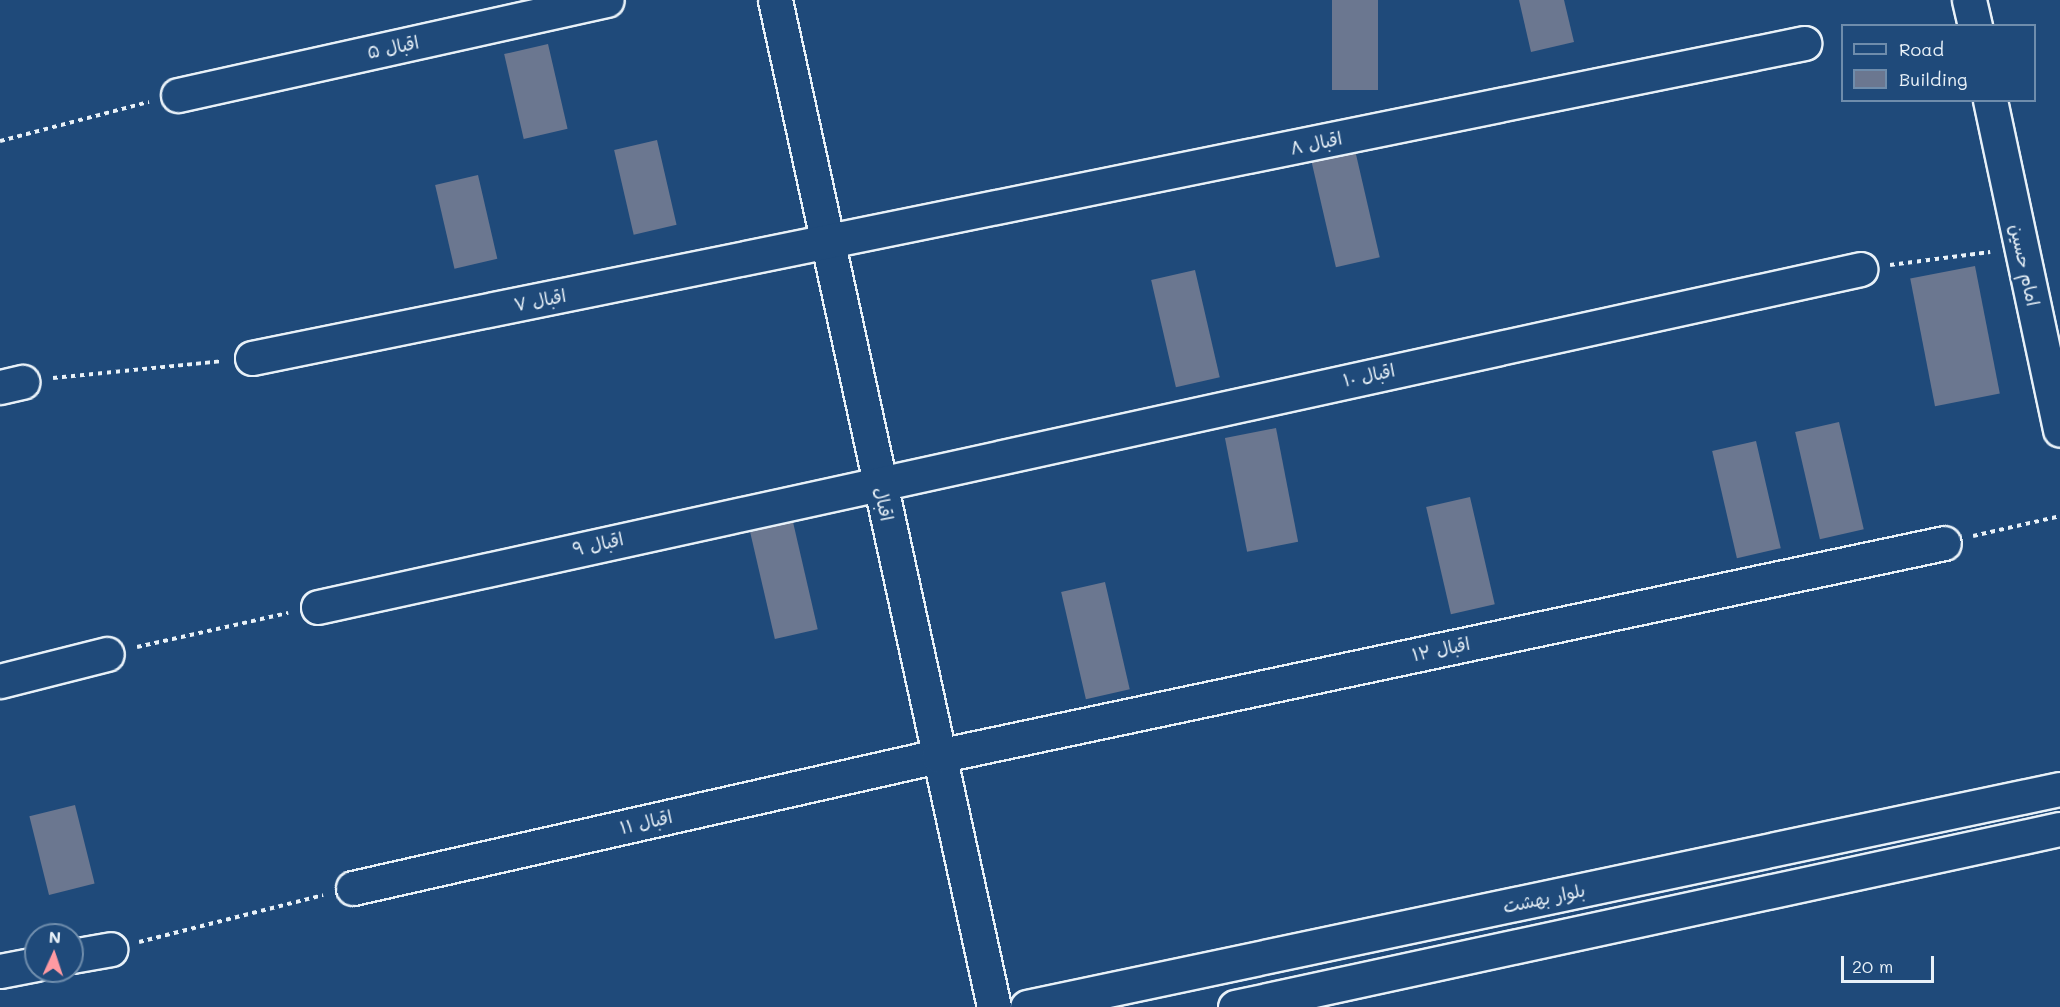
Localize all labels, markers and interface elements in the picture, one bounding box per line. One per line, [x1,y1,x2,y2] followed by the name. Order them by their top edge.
[1841,24,2036,102] legend
[365,31,421,63] street label: اقبال ۵
[1899,37,1944,61] text: Road
[1899,67,1967,91] text: Building
[1288,127,1344,159] street label: اقبال ۸
[2006,222,2044,308] street label: امام حسین
[512,284,568,316] street label: اقبال ۷
[1341,359,1397,391] street label: اقبال ۱۰
[870,485,898,523] street label: اقبال
[571,528,625,560] street label: اقبال ۹
[1410,632,1472,666] street label: اقبال ۱۲
[618,806,674,838] street label: اقبال ۱۱
[1501,879,1587,917] street label: بلوار بهشت
[24,923,84,983] north arrow
[48,926,61,947] text: N
[1844,944,1937,982] scale bar
[1852,954,1893,978] text: 20 m

